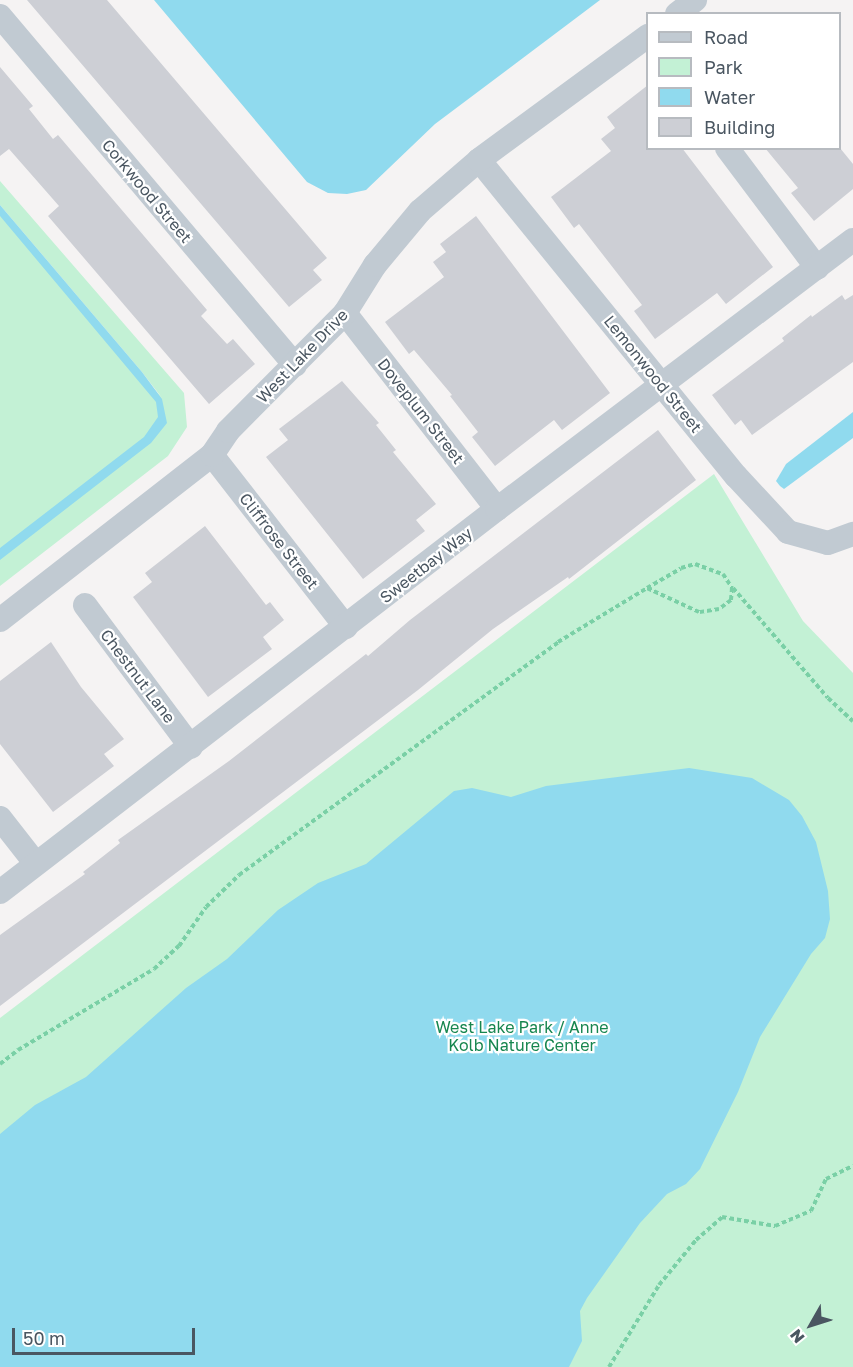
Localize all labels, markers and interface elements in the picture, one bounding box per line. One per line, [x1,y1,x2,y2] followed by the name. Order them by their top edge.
[646,12,841,150] legend
[704,26,748,48] text: Road
[704,56,743,78] text: Park
[704,86,755,108] text: Water
[704,116,775,138] text: Building
[98,135,196,247] street label: Corkwood Street
[252,305,352,407] street label: West Lake Drive
[600,312,706,436] street label: Lemonwood Street
[374,354,468,468] street label: Doveplum Street
[235,489,323,593] street label: Cliffrose Street
[376,523,476,607] street label: Sweetbay Way
[97,625,179,727] street label: Chestnut Lane
[435,1017,609,1055] park label: West Lake Park / Anne Kolb Nature Center
[781,1295,841,1355] north arrow
[15,1316,198,1354] scale bar
[785,1325,809,1347] text: N
[23,1327,65,1349] text: 50 m

